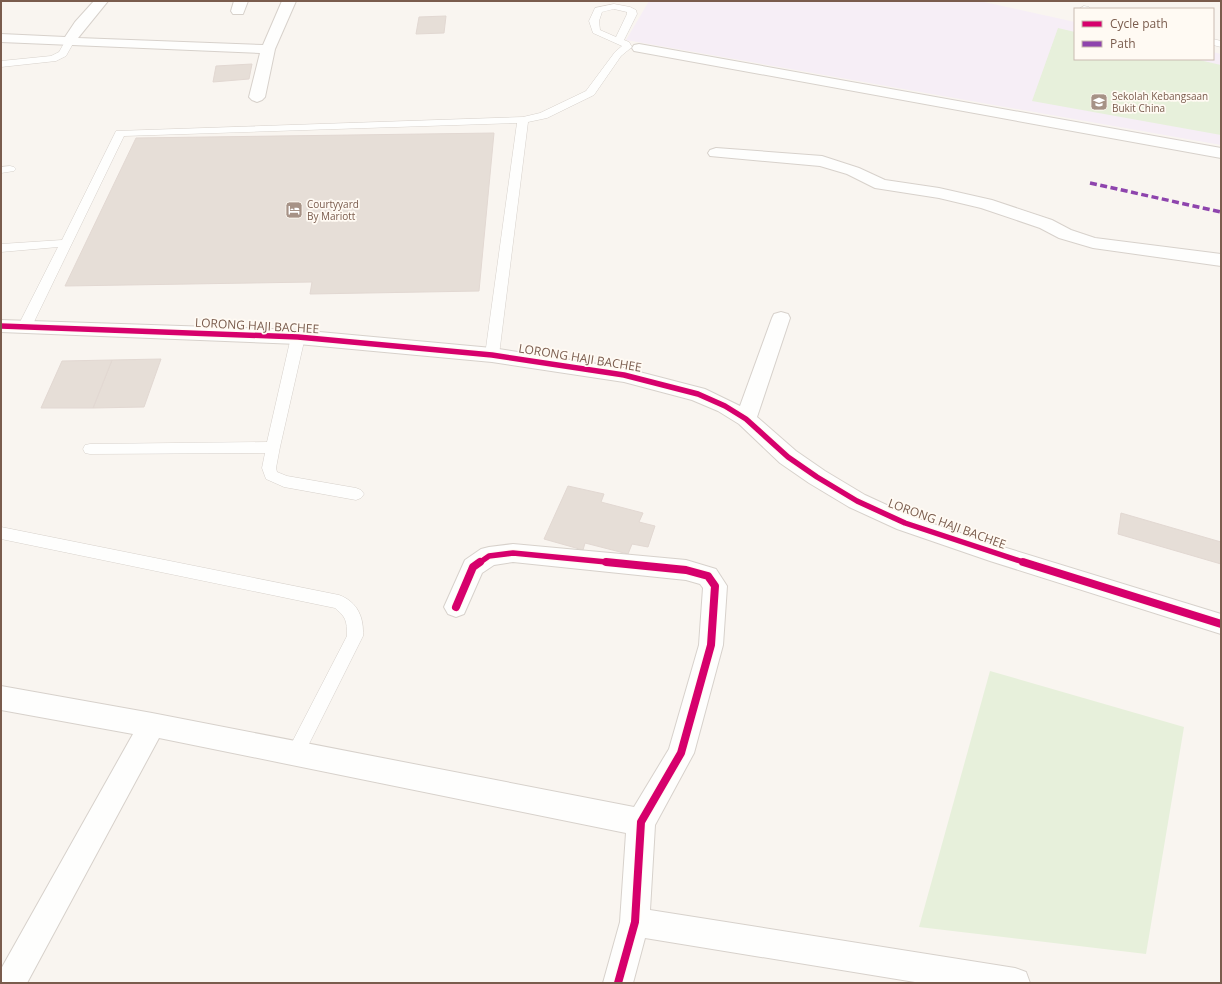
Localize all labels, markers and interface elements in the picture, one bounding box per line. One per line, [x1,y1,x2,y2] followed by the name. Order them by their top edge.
[1074,8,1214,60] legend
[1110,15,1168,32] text: Cycle path
[1110,35,1136,52] text: Path
[1112,89,1208,115] place label: Sekolah Kebangsaan Bukit China
[1089,92,1109,112] school or university icon: Sekolah Kebangsaan Bukit China
[307,197,359,223] place label: Courtyyard By Mariott
[284,200,304,220] hotel icon: Courtyyard By Mariott
[194,314,320,337] street label: LORONG HAJI BACHEE
[517,339,643,376] street label: LORONG HAJI BACHEE
[886,494,1009,553] street label: LORONG HAJI BACHEE

